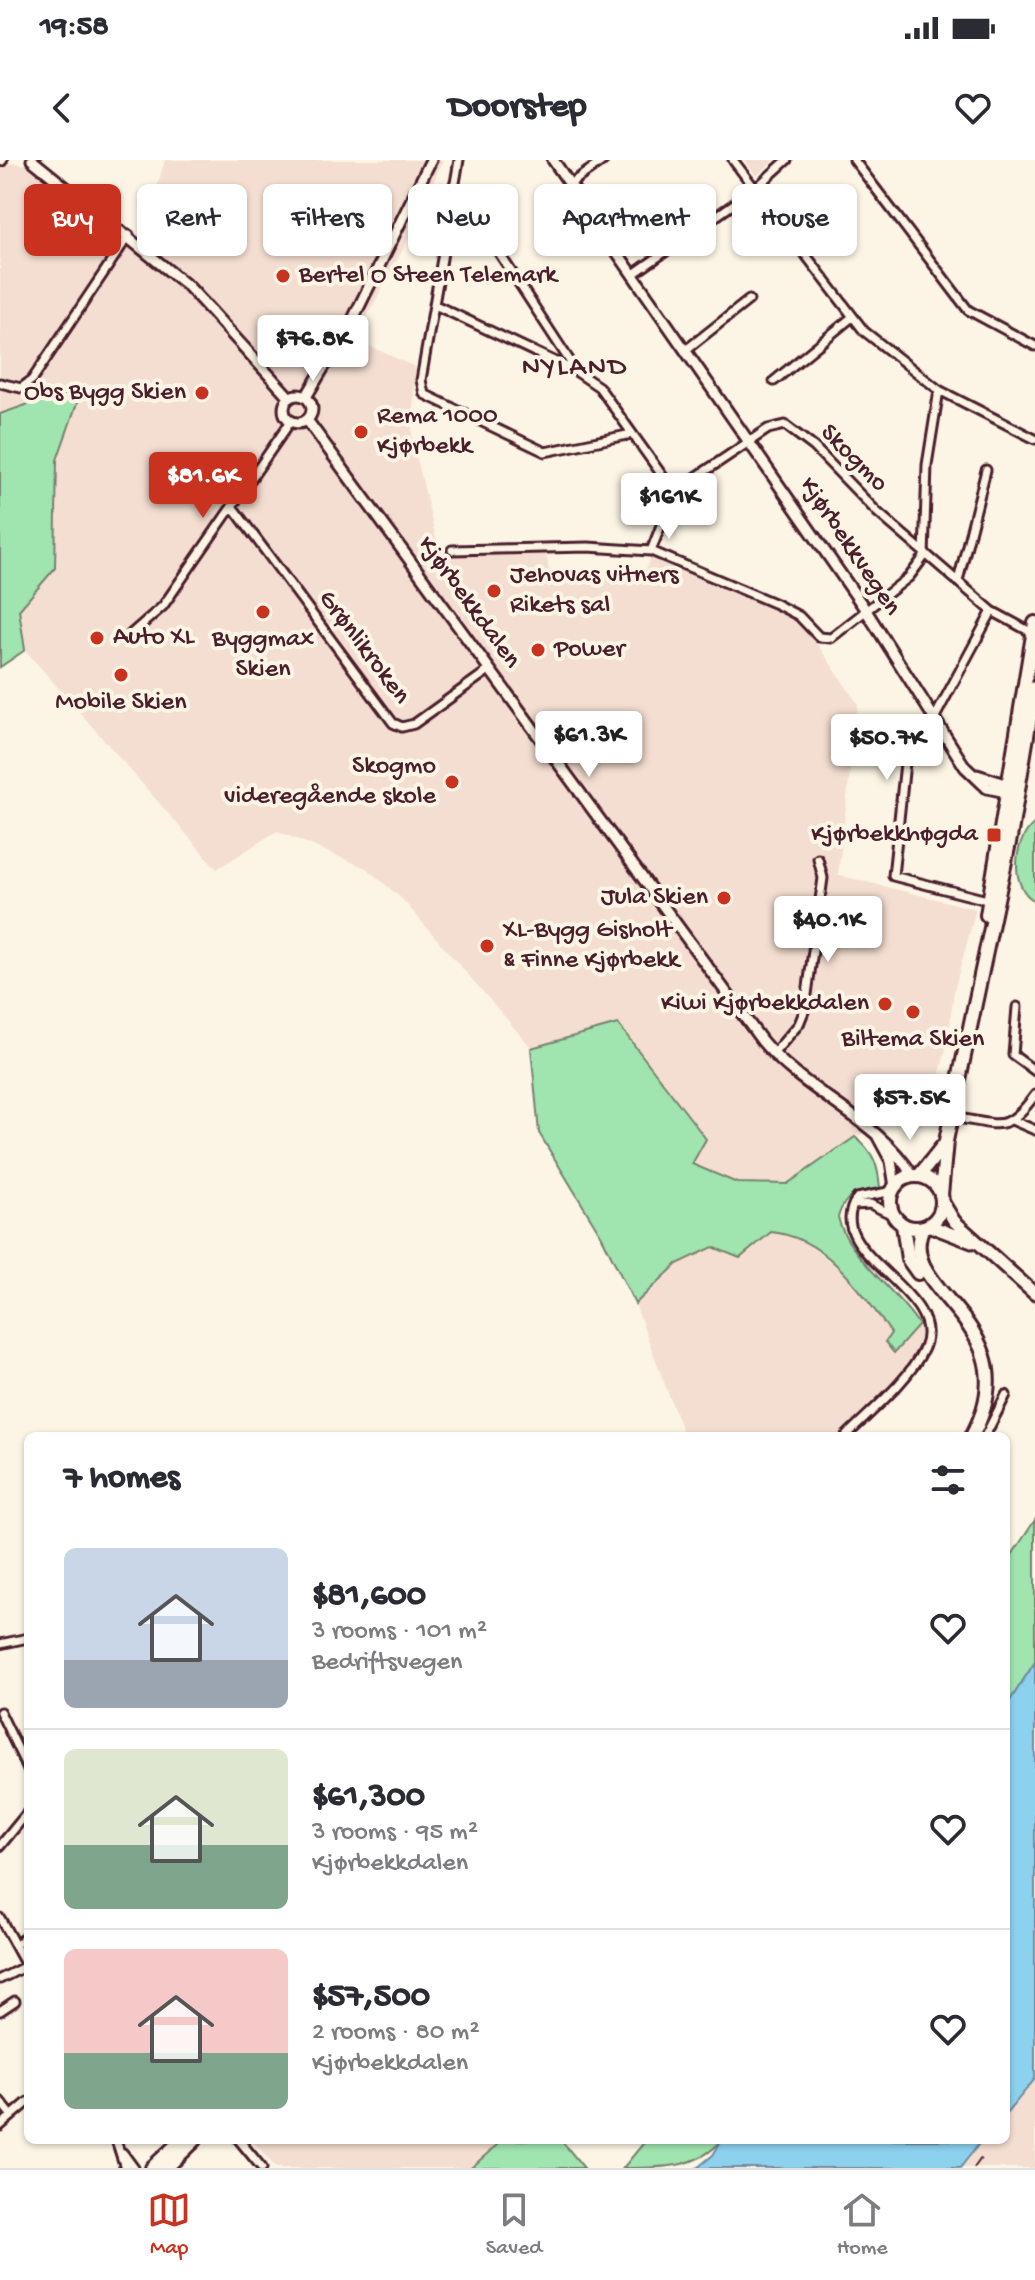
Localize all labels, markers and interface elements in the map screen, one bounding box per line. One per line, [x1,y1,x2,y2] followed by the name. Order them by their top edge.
[40,11,109,46] text: 19:58
[40,86,84,130] icon: back
[951,86,995,130] icon: heart
[449,87,586,130] text: Doorstep
[24,184,121,256] chip: Buy
[137,184,247,256] chip: Rent
[263,184,392,256] chip: Filters
[408,184,518,256] chip: New
[534,184,716,256] chip: Apartment
[732,184,857,256] chip: House
[298,261,559,292] place label: Bertel O Steen Telemark
[274,267,292,285] marker: Bertel O Steen Telemark
[248,315,378,383] pin: $76.8K
[275,325,351,356] text: $76.8K
[522,352,628,385] district label: NYLAND
[24,378,187,409] place label: Obs Bygg Skien
[193,384,211,402] marker: Obs Bygg Skien
[377,402,498,463] place label: Rema 1000 Kjørbekk
[812,418,894,500] street label: Skogmo
[352,423,370,441] marker: Rema 1000 Kjørbekk
[138,452,268,520] pin: $81.6K
[167,462,239,493] text: $81.6K
[791,472,907,623] street label: Kjørbekkvegen
[613,473,725,541] pin: $161K
[639,483,699,514] text: $161K
[410,531,527,676] street label: Kjørbekkdalen
[510,561,680,622] place label: Jehovas vitners Rikets sal
[485,582,503,600] marker: Jehovas vitners Rikets sal
[310,585,416,712] street label: Grønlikroken
[254,603,272,621] marker: Byggmax Skien
[113,623,196,654] place label: Auto XL
[211,625,314,686] place label: Byggmax Skien
[88,629,106,647] marker: Auto XL
[553,635,627,666] place label: Power
[529,641,547,659] marker: Power
[112,666,130,684] marker: Mobile Skien
[55,688,187,719] place label: Mobile Skien
[524,711,654,779] pin: $61.3K
[822,714,952,782] pin: $50.7K
[553,721,625,752] text: $61.3K
[849,724,925,755] text: $50.7K
[224,752,437,813] place label: Skogmo videregående skole
[443,773,461,791] marker: Skogmo videregående skole
[811,820,980,851] place label: Kjørbekkhøgda
[985,826,1003,844] marker: Kjørbekkhøgda
[601,883,709,914] place label: Jula Skien
[715,889,733,907] marker: Jula Skien
[763,896,893,964] pin: $40.1K
[792,906,864,937] text: $40.1K
[502,916,682,977] place label: XL-Bygg Gisholt & Finne Kjørbekk
[478,937,496,955] marker: XL-Bygg Gisholt & Finne Kjørbekk
[661,989,870,1020] place label: Kiwi Kjørbekkdalen
[876,995,894,1013] marker: Kiwi Kjørbekkdalen
[904,1003,922,1021] marker: Biltema Skien
[841,1025,985,1056] place label: Biltema Skien
[845,1074,975,1142] pin: $57.5K
[872,1084,948,1115] text: $57.5K
[926,1458,970,1502] icon: filters
[64,1460,180,1500] text: 7 homes
[312,1577,426,1617] text: $81,600
[128,1580,224,1676] icon: home
[926,1606,970,1650] icon: heart
[312,1617,487,1648] text: 3 rooms · 101 m²
[312,1648,462,1679] text: Bedriftsvegen
[312,1778,425,1818] text: $61,300
[128,1781,224,1877] icon: home
[926,1807,970,1851] icon: heart
[312,1818,478,1849] text: 3 rooms · 95 m²
[312,1849,468,1880] text: Kjørbekkdalen
[312,1978,430,2018] text: $57,500
[128,1981,224,2077] icon: home
[926,2007,970,2051] icon: heart
[312,2018,480,2049] text: 2 rooms · 80 m²
[312,2049,468,2080] text: Kjørbekkdalen
[147,2188,191,2262] tab: Map
[486,2188,542,2262] tab: Saved
[837,2188,888,2262] tab: Home

